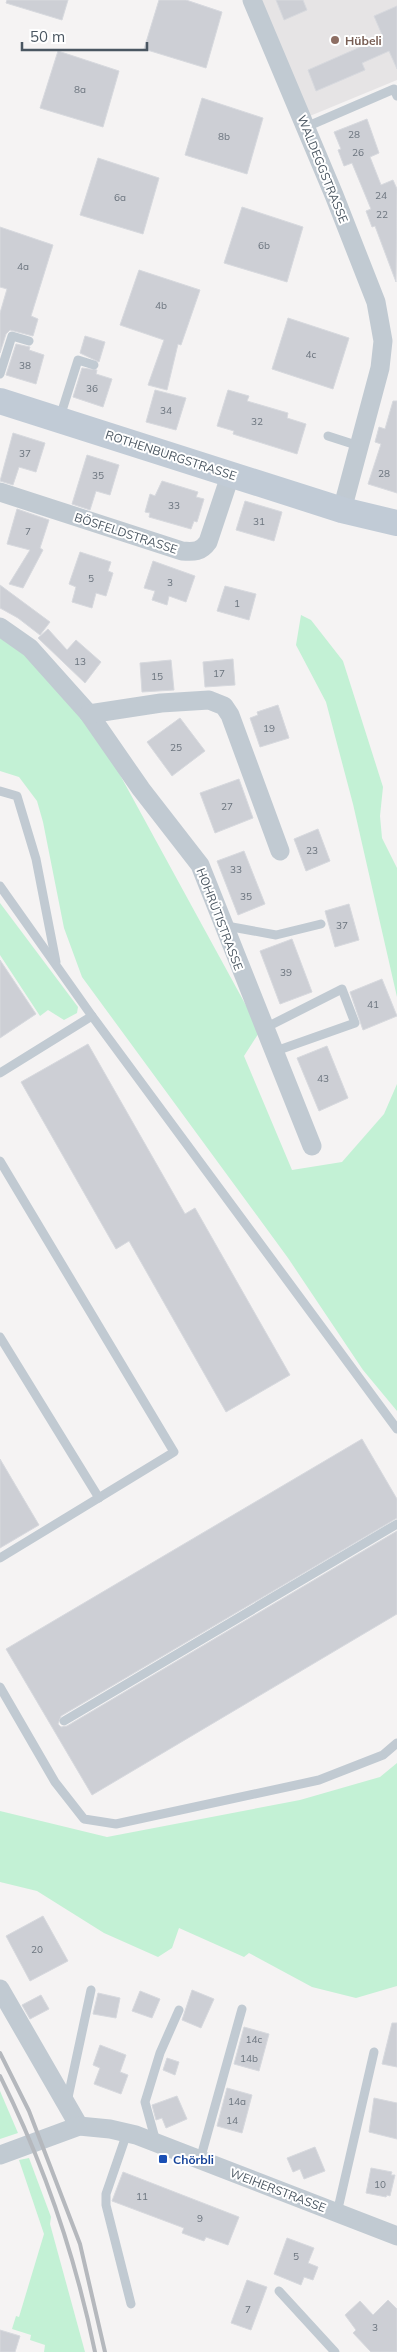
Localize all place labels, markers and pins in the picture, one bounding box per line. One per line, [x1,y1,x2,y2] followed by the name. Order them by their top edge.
[345,33,382,48] place label: Hübeli
[329,34,341,46] marker: Hübeli
[173,2152,214,2167] place label: Chörbli
[157,2153,169,2165] marker: Chörbli

